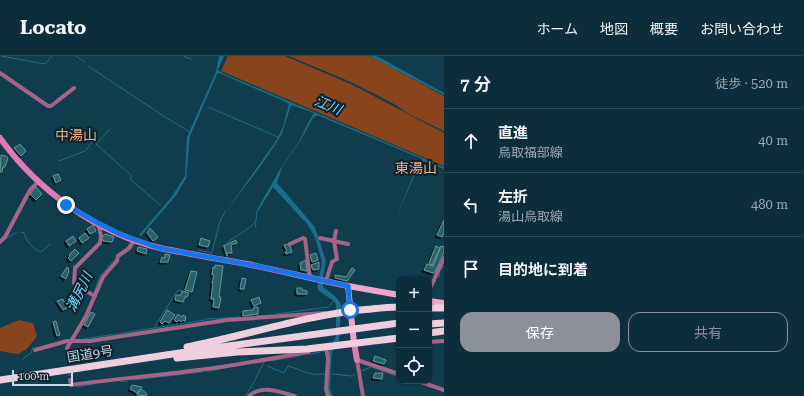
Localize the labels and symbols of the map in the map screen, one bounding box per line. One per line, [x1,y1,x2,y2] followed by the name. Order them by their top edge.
[312,92,346,119] water label: 江川
[55,127,97,143] district label: 中湯山
[395,160,437,176] district label: 東湯山
[57,196,75,214] route end
[63,268,96,314] water label: 溝尻川
[341,301,359,319] route start
[66,343,114,365] street label: 国道9号
[12,368,73,387] scale bar

